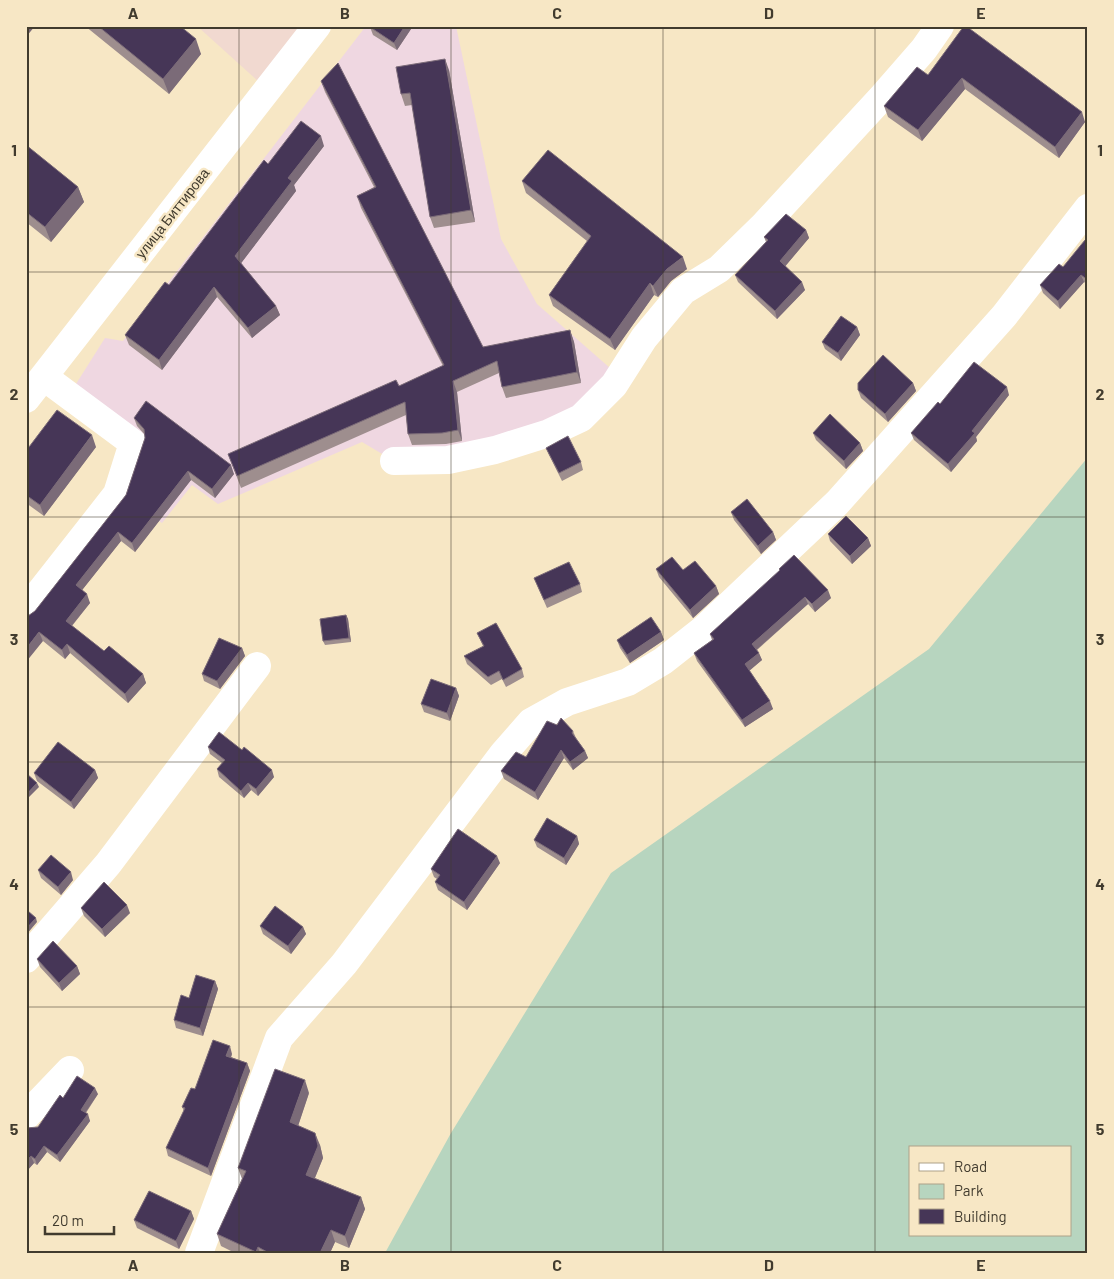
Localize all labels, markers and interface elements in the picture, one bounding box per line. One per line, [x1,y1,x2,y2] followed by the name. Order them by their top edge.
[128,3,139,22] text: A
[340,3,350,22] text: B
[552,3,562,22] text: C
[764,3,774,22] text: D
[976,3,986,22] text: E
[11,140,17,159] text: 1
[1097,140,1103,159] text: 1
[132,164,213,261] street label: улица Биттирова
[10,384,19,403] text: 2
[1096,384,1105,403] text: 2
[10,629,18,648] text: 3
[1096,629,1104,648] text: 3
[9,874,19,893] text: 4
[1095,874,1105,893] text: 4
[10,1119,19,1138] text: 5
[1096,1119,1105,1138] text: 5
[909,1146,1072,1236] legend
[954,1157,987,1175] text: Road
[954,1181,984,1199] text: Park
[45,1204,114,1236] scale bar
[954,1207,1007,1225] text: Building
[52,1211,84,1229] text: 20 m
[128,1255,139,1274] text: A
[340,1255,350,1274] text: B
[552,1255,562,1274] text: C
[764,1255,774,1274] text: D
[976,1255,986,1274] text: E

